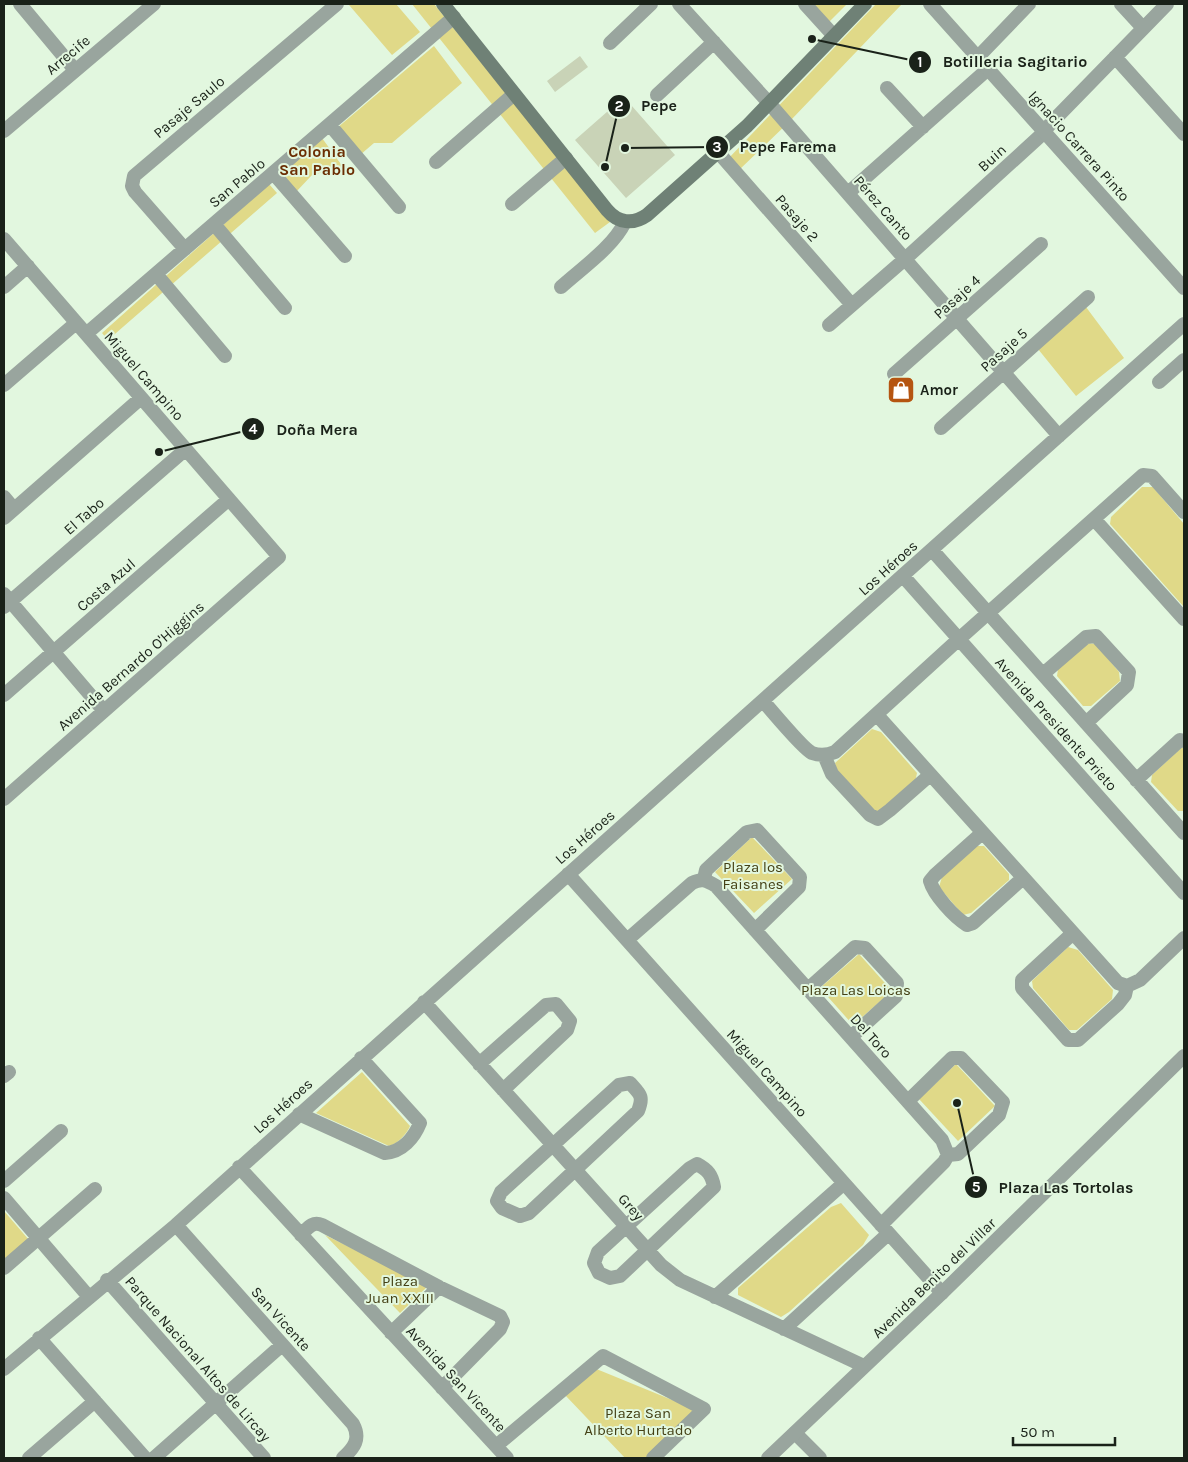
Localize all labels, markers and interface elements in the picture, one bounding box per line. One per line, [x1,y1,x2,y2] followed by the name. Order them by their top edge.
[42,31,94,79] street label: Arrecife
[908,46,1097,77] callout: Botilleria Sagitario
[943,52,1087,71] text: Botilleria Sagitario
[917,53,923,71] text: 1
[150,72,228,142] street label: Pasaje Saulo
[1025,87,1133,205] street label: Ignacio Carrera Pinto
[606,90,687,121] callout: Pepe
[641,96,677,115] text: Pepe
[614,97,624,115] text: 2
[705,131,847,162] callout: Pepe Farema
[739,137,837,156] text: Pepe Farema
[712,138,722,156] text: 3
[974,141,1010,175] street label: Buin
[279,142,355,179] district label: Colonia San Pablo
[205,154,269,212] street label: San Pablo
[850,172,916,244] street label: Pérez Canto
[771,190,823,246] street label: Pasaje 2
[930,271,985,323] street label: Pasaje 4
[977,324,1031,376] street label: Pasaje 5
[100,328,188,424] street label: Miguel Campino
[886,375,916,405] shop icon: Amor
[920,381,958,399] place label: Amor
[241,414,368,445] callout: Doña Mera
[249,420,258,438] text: 4
[276,420,358,439] text: Doña Mera
[60,494,108,538] street label: El Tabo
[855,537,921,599] street label: Los Héroes
[73,555,139,615] street label: Costa Azul
[54,597,208,735] street label: Avenida Bernardo O'Higgins
[991,653,1121,795] street label: Avenida Presidente Prieto
[551,806,619,868] street label: Los Héroes
[722,858,784,893] park label: Plaza los Faisanes
[801,981,911,999] park label: Plaza Las Loicas
[846,1010,896,1062] street label: Del Toro
[723,1025,811,1121] street label: Miguel Campino
[250,1075,316,1137] street label: Los Héroes
[963,1172,1143,1203] callout: Plaza Las Tortolas
[972,1178,981,1196] text: 5
[998,1178,1134,1197] text: Plaza Las Tortolas
[614,1190,648,1224] street label: Grey
[868,1214,1000,1342] street label: Avenida Benito del Villar
[366,1272,434,1307] park label: Plaza Juan XXIII
[121,1273,275,1445] street label: Parque Nacional Altos de Lircay
[247,1283,315,1355] street label: San Vicente
[402,1322,510,1436] street label: Avenida San Vicente
[584,1404,692,1439] park label: Plaza San Alberto Hurtado
[1013,1414,1116,1446] scale bar
[1020,1423,1055,1441] text: 50 m

